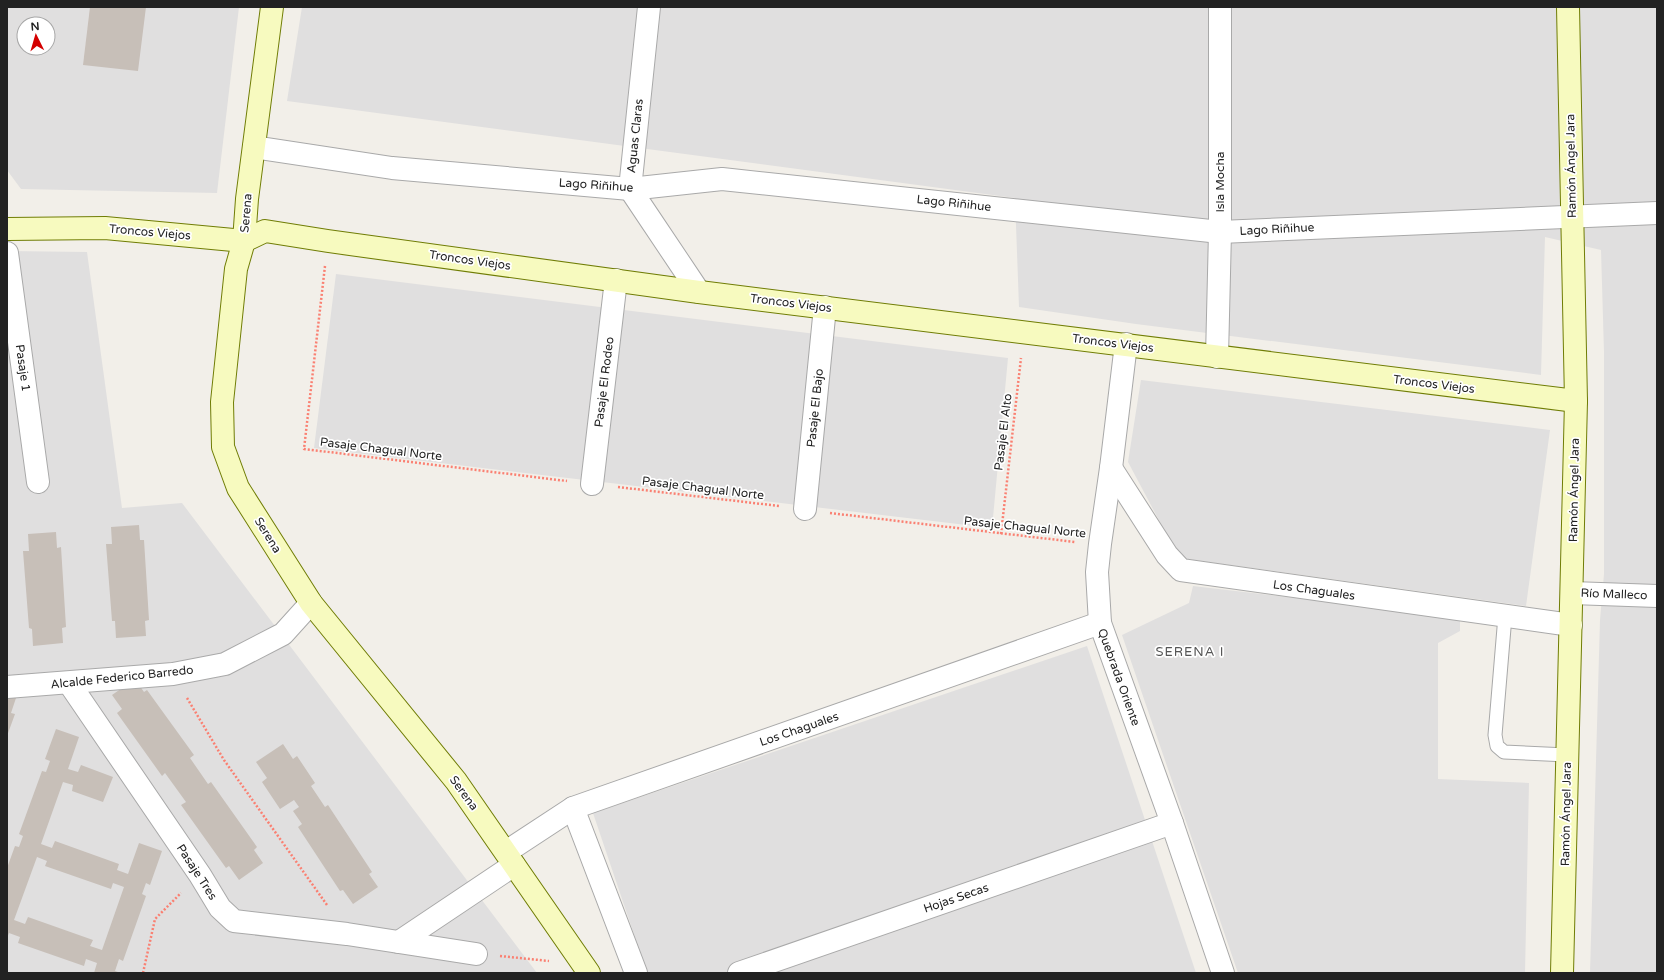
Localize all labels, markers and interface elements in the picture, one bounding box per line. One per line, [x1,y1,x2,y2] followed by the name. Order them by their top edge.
[16,16,56,56] north arrow
[30,20,40,33] text: N
[624,98,646,174] street label: Aguas Claras
[1563,114,1579,218] street label: Ramón Ángel Jara
[1213,151,1227,213] street label: Isla Mocha
[558,175,634,195] street label: Lago Riñihue
[916,192,992,214] street label: Lago Riñihue
[237,193,255,233] street label: Serena
[1239,220,1315,238] street label: Lago Riñihue
[108,221,192,243] street label: Troncos Viejos
[428,247,512,273] street label: Troncos Viejos
[749,291,833,315] street label: Troncos Viejos
[1071,331,1155,355] street label: Troncos Viejos
[591,336,617,428] street label: Pasaje El Rodeo
[13,344,33,392] street label: Pasaje 1
[804,368,826,448] street label: Pasaje El Bajo
[1392,372,1476,396] street label: Troncos Viejos
[991,393,1015,471] street label: Pasaje El Alto
[319,435,443,463] street label: Pasaje Chagual Norte
[1566,438,1582,542] street label: Ramón Ángel Jara
[641,474,765,502] street label: Pasaje Chagual Norte
[963,514,1087,540] street label: Pasaje Chagual Norte
[252,515,284,555] street label: Serena
[1272,577,1356,603] street label: Los Chaguales
[1580,586,1648,602] street label: Río Malleco
[1095,626,1143,728] street label: Quebrada Oriente
[1155,644,1225,660] district label: SERENA I
[50,663,194,691] street label: Alcalde Federico Barredo
[758,709,841,749] street label: Los Chaguales
[1558,762,1574,866] street label: Ramón Ángel Jara
[447,773,481,813] street label: Serena
[174,842,220,903] street label: Pasaje Tres
[922,880,991,916] street label: Hojas Secas

